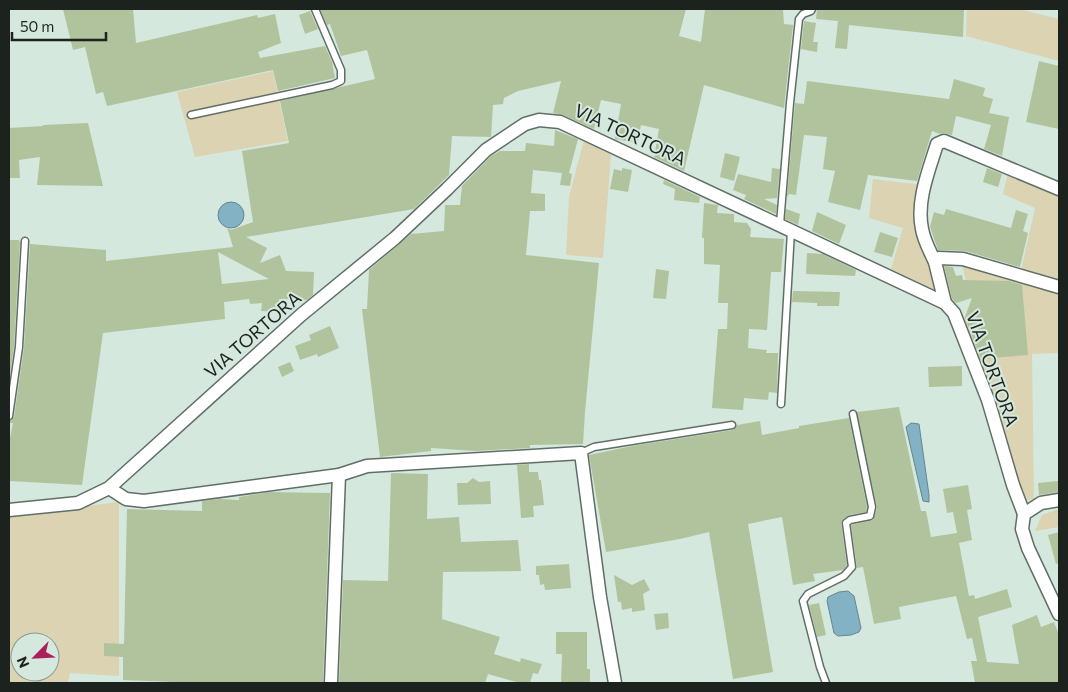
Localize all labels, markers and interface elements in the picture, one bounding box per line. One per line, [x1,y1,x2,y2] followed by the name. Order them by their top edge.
[12,10,106,42] scale bar
[20,17,54,35] text: 50 m
[571,99,690,170] street label: VIA TORTORA
[200,286,305,382] street label: VIA TORTORA
[962,308,1024,429] street label: VIA TORTORA
[10,632,60,682] north arrow
[13,654,33,671] text: N

